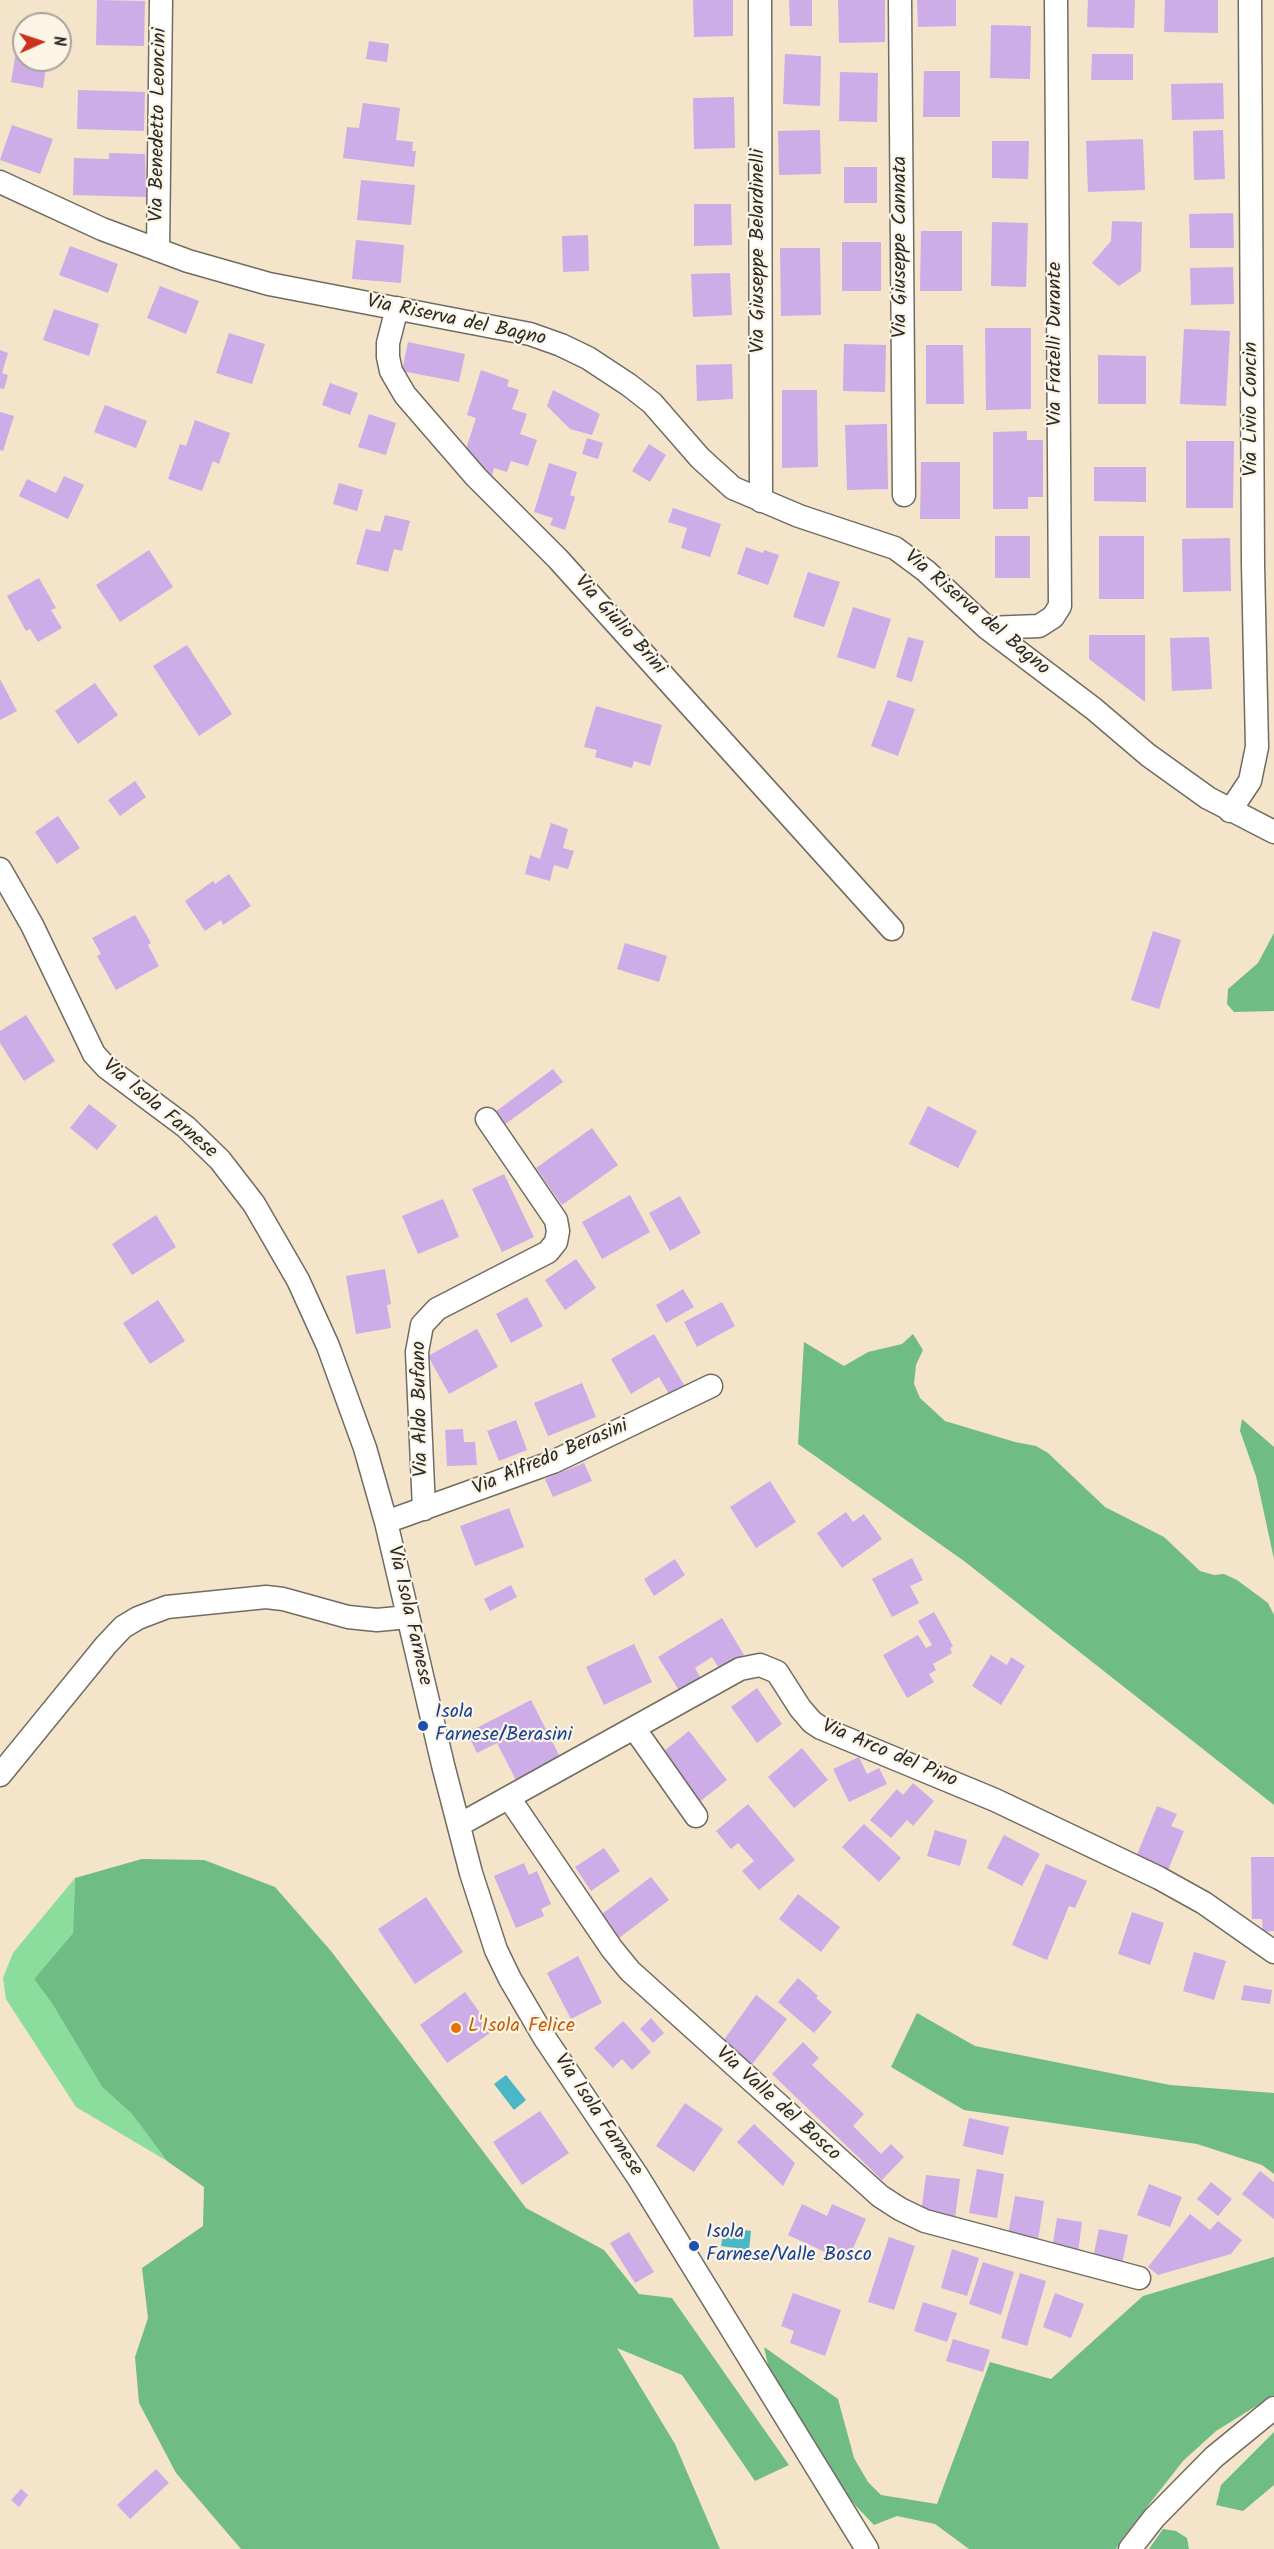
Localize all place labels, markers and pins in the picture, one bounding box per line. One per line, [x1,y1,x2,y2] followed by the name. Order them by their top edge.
[435,1702,572,1749] place label: Isola Farnese/Berasini
[416,1719,430,1733] marker: Isola Farnese/Berasini
[468,2016,575,2040] place label: L'Isola Felice
[449,2021,463,2035] marker: L'Isola Felice
[706,2222,872,2269] place label: Isola Farnese/Valle Bosco
[687,2239,701,2253] marker: Isola Farnese/Valle Bosco

